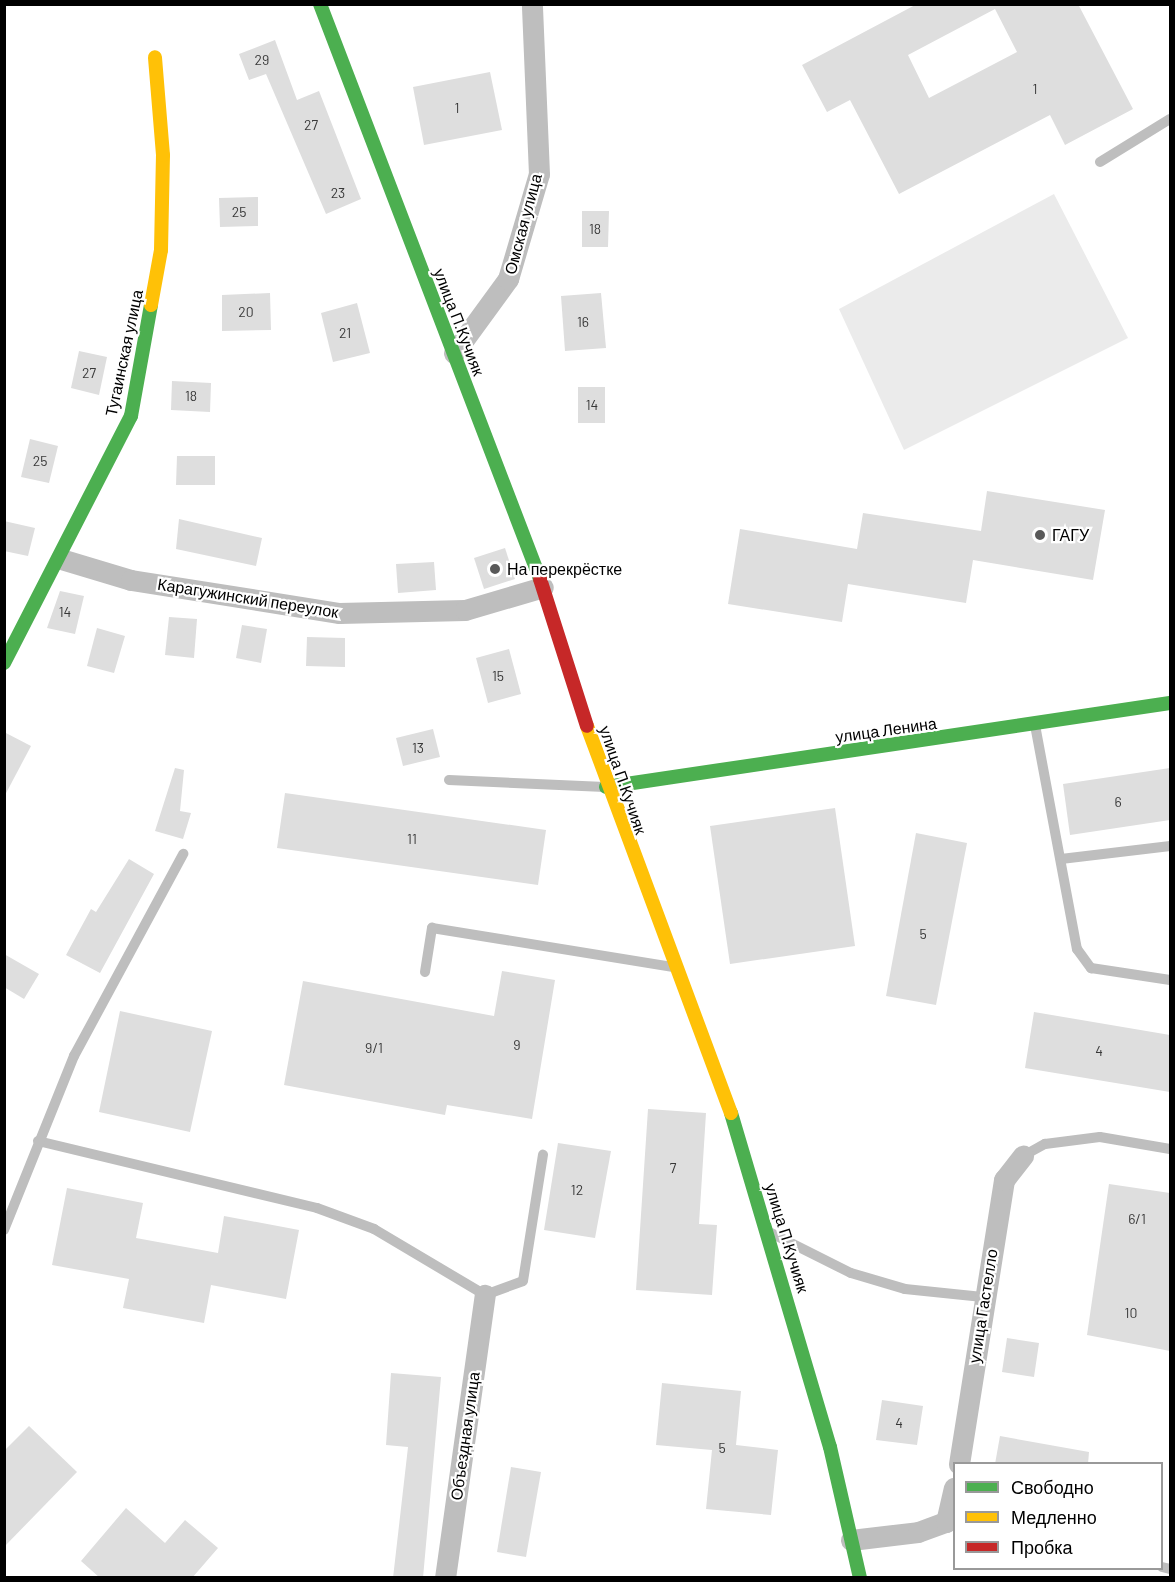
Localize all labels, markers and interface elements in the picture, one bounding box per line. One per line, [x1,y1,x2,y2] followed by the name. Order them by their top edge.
[255,52,269,68] house number: 29
[1033,81,1037,97] house number: 1
[455,100,459,116] house number: 1
[304,117,318,133] house number: 27
[500,172,546,276] street label: Омская улица
[331,185,345,201] house number: 23
[232,204,246,220] house number: 25
[589,221,601,237] house number: 18
[430,266,488,378] street label: улица П.Кучияк
[101,288,147,418] street label: Тугаинская улица
[238,304,254,320] house number: 20
[577,314,589,330] house number: 16
[339,325,351,341] house number: 21
[82,365,96,381] house number: 27
[185,388,197,404] house number: 18
[586,397,598,413] house number: 14
[33,453,47,469] house number: 25
[1052,525,1089,545] place label: ГАГУ
[1033,528,1047,542] marker: ГАГУ
[507,559,622,579] place label: На перекрёстке
[488,562,502,576] marker: На перекрёстке
[156,574,340,622] street label: Карагужинский переулок
[59,604,71,620] house number: 14
[492,668,504,684] house number: 15
[834,713,938,747] street label: улица Ленина
[595,723,651,837] street label: улица П.Кучияк
[412,740,424,756] house number: 13
[1114,794,1122,810] house number: 6
[407,831,417,847] house number: 11
[919,926,927,942] house number: 5
[513,1037,521,1053] house number: 9
[365,1040,383,1056] house number: 9/1
[1095,1043,1103,1059] house number: 4
[670,1160,676,1176] house number: 7
[761,1181,813,1295] street label: улица П.Кучияк
[571,1182,583,1198] house number: 12
[1128,1211,1146,1227] house number: 6/1
[965,1248,1001,1364] street label: улица Гастелло
[1125,1305,1137,1321] house number: 10
[446,1371,484,1501] street label: Объездная улица
[895,1415,903,1431] house number: 4
[718,1440,726,1456] house number: 5
[953,1462,1163,1570] legend
[1011,1476,1094,1498] text: Свободно
[1011,1506,1097,1528] text: Медленно
[1011,1536,1073,1558] text: Пробка

